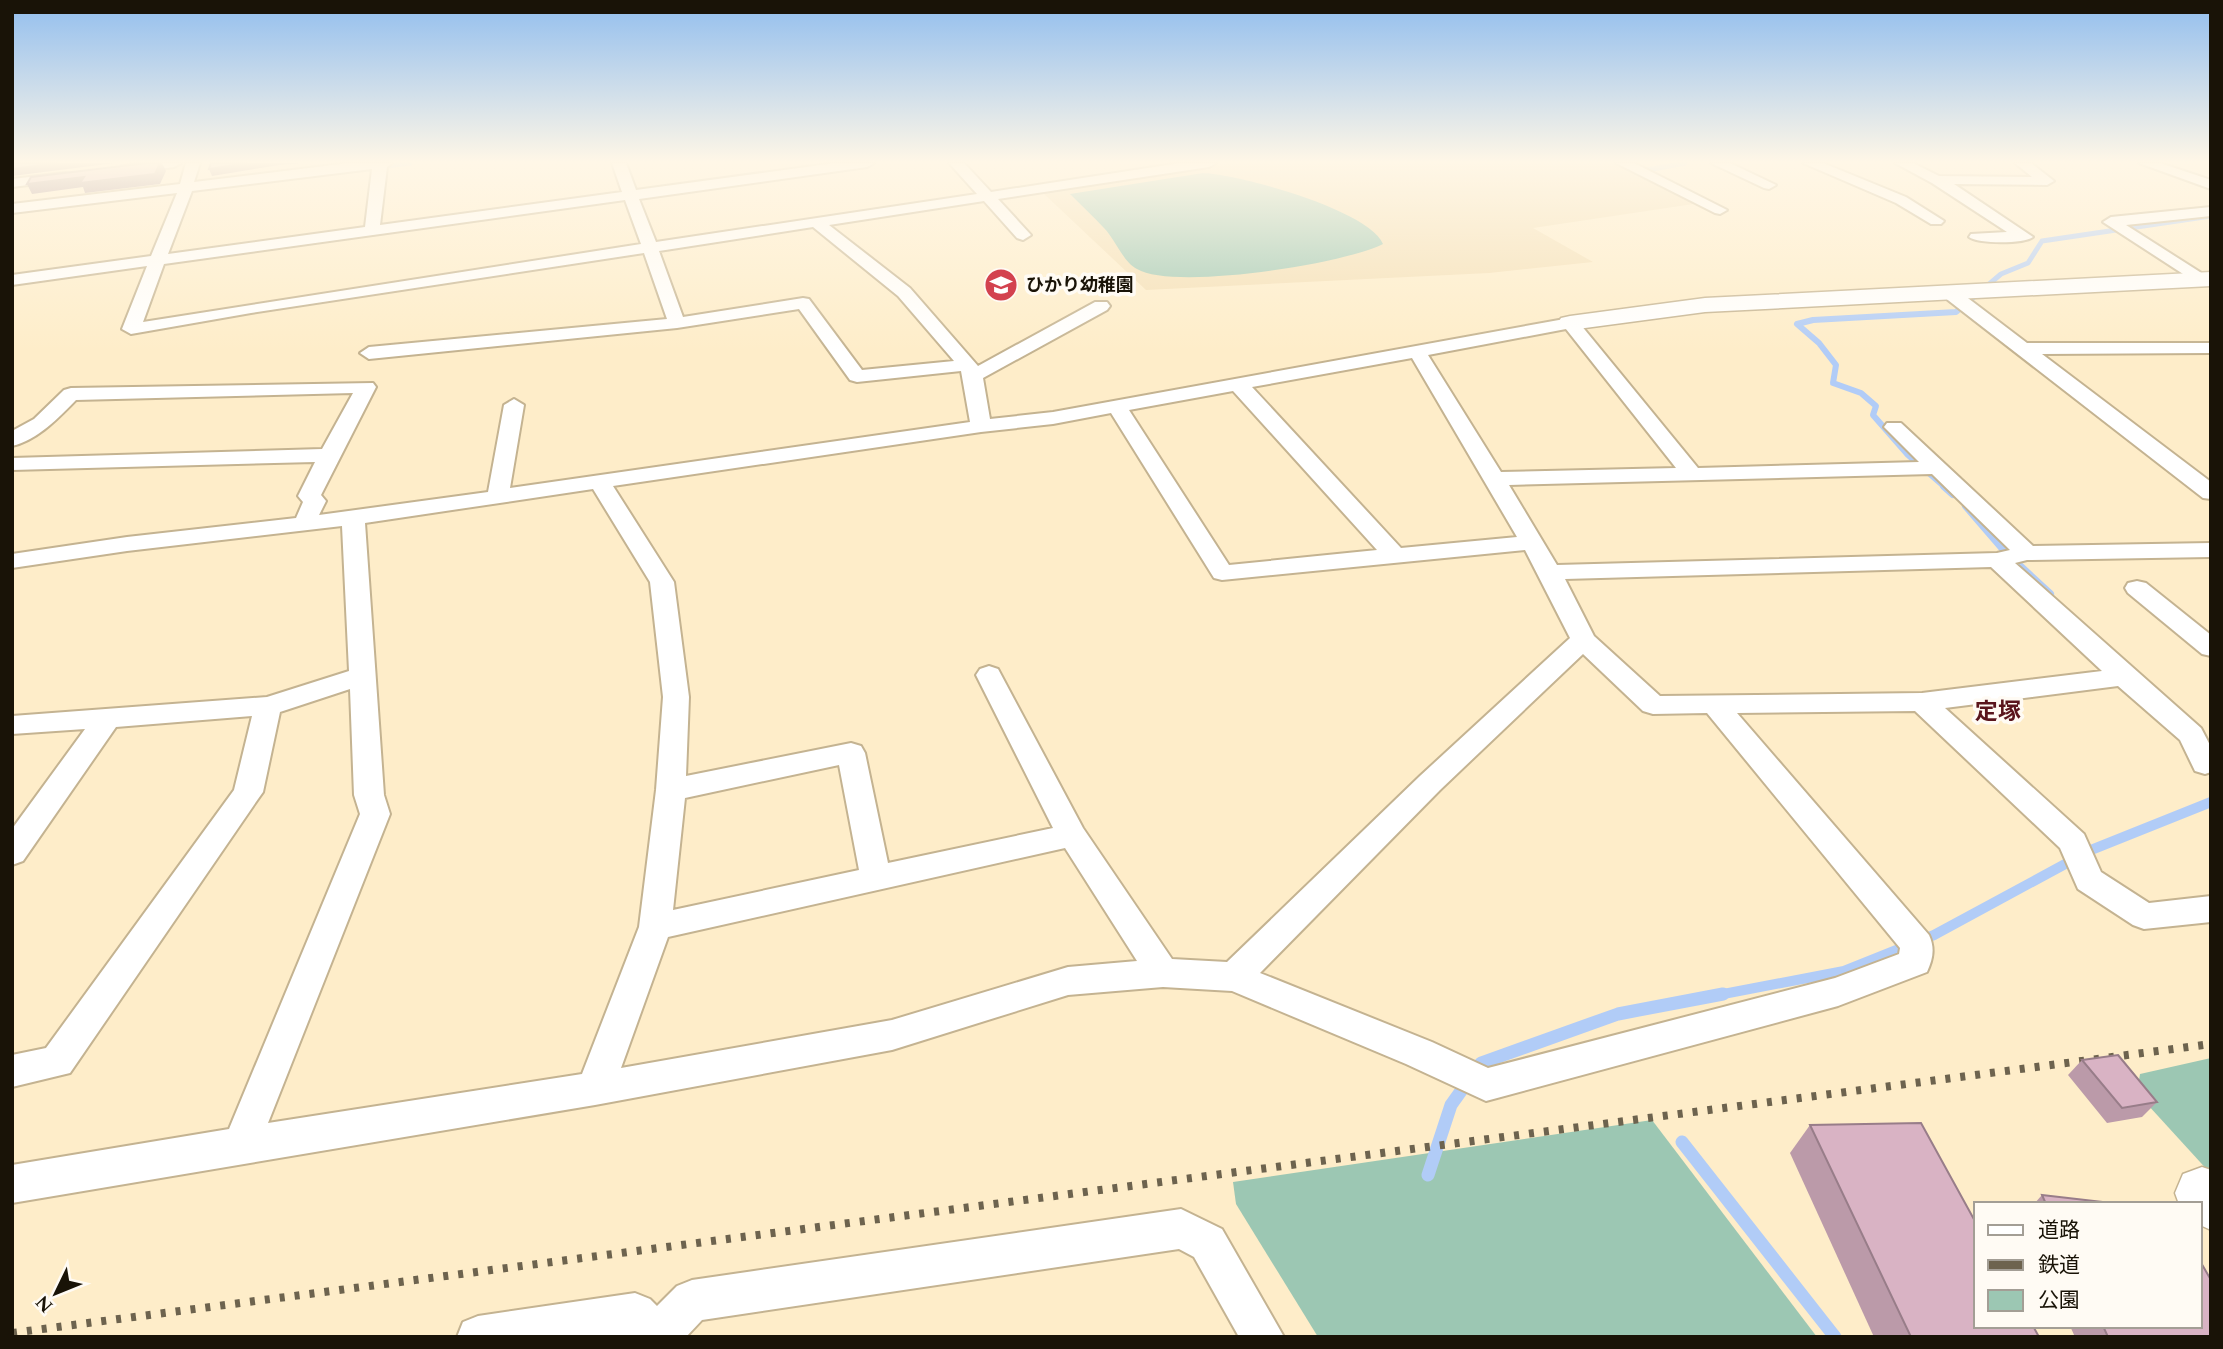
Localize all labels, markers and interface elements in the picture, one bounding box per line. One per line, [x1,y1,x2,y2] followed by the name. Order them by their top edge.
[982,266,1020,304] school or university icon: ひかり幼稚園
[1026,272,1134,299] place label: ひかり幼稚園
[1975,695,2021,730] district label: 定塚
[1974,1202,2202,1328] legend
[2038,1215,2080,1247] text: 道路
[2038,1250,2080,1282] text: 鉄道
[21,1258,91,1328] north arrow
[2038,1285,2080,1317] text: 公園
[29,1288,61,1319] text: N

